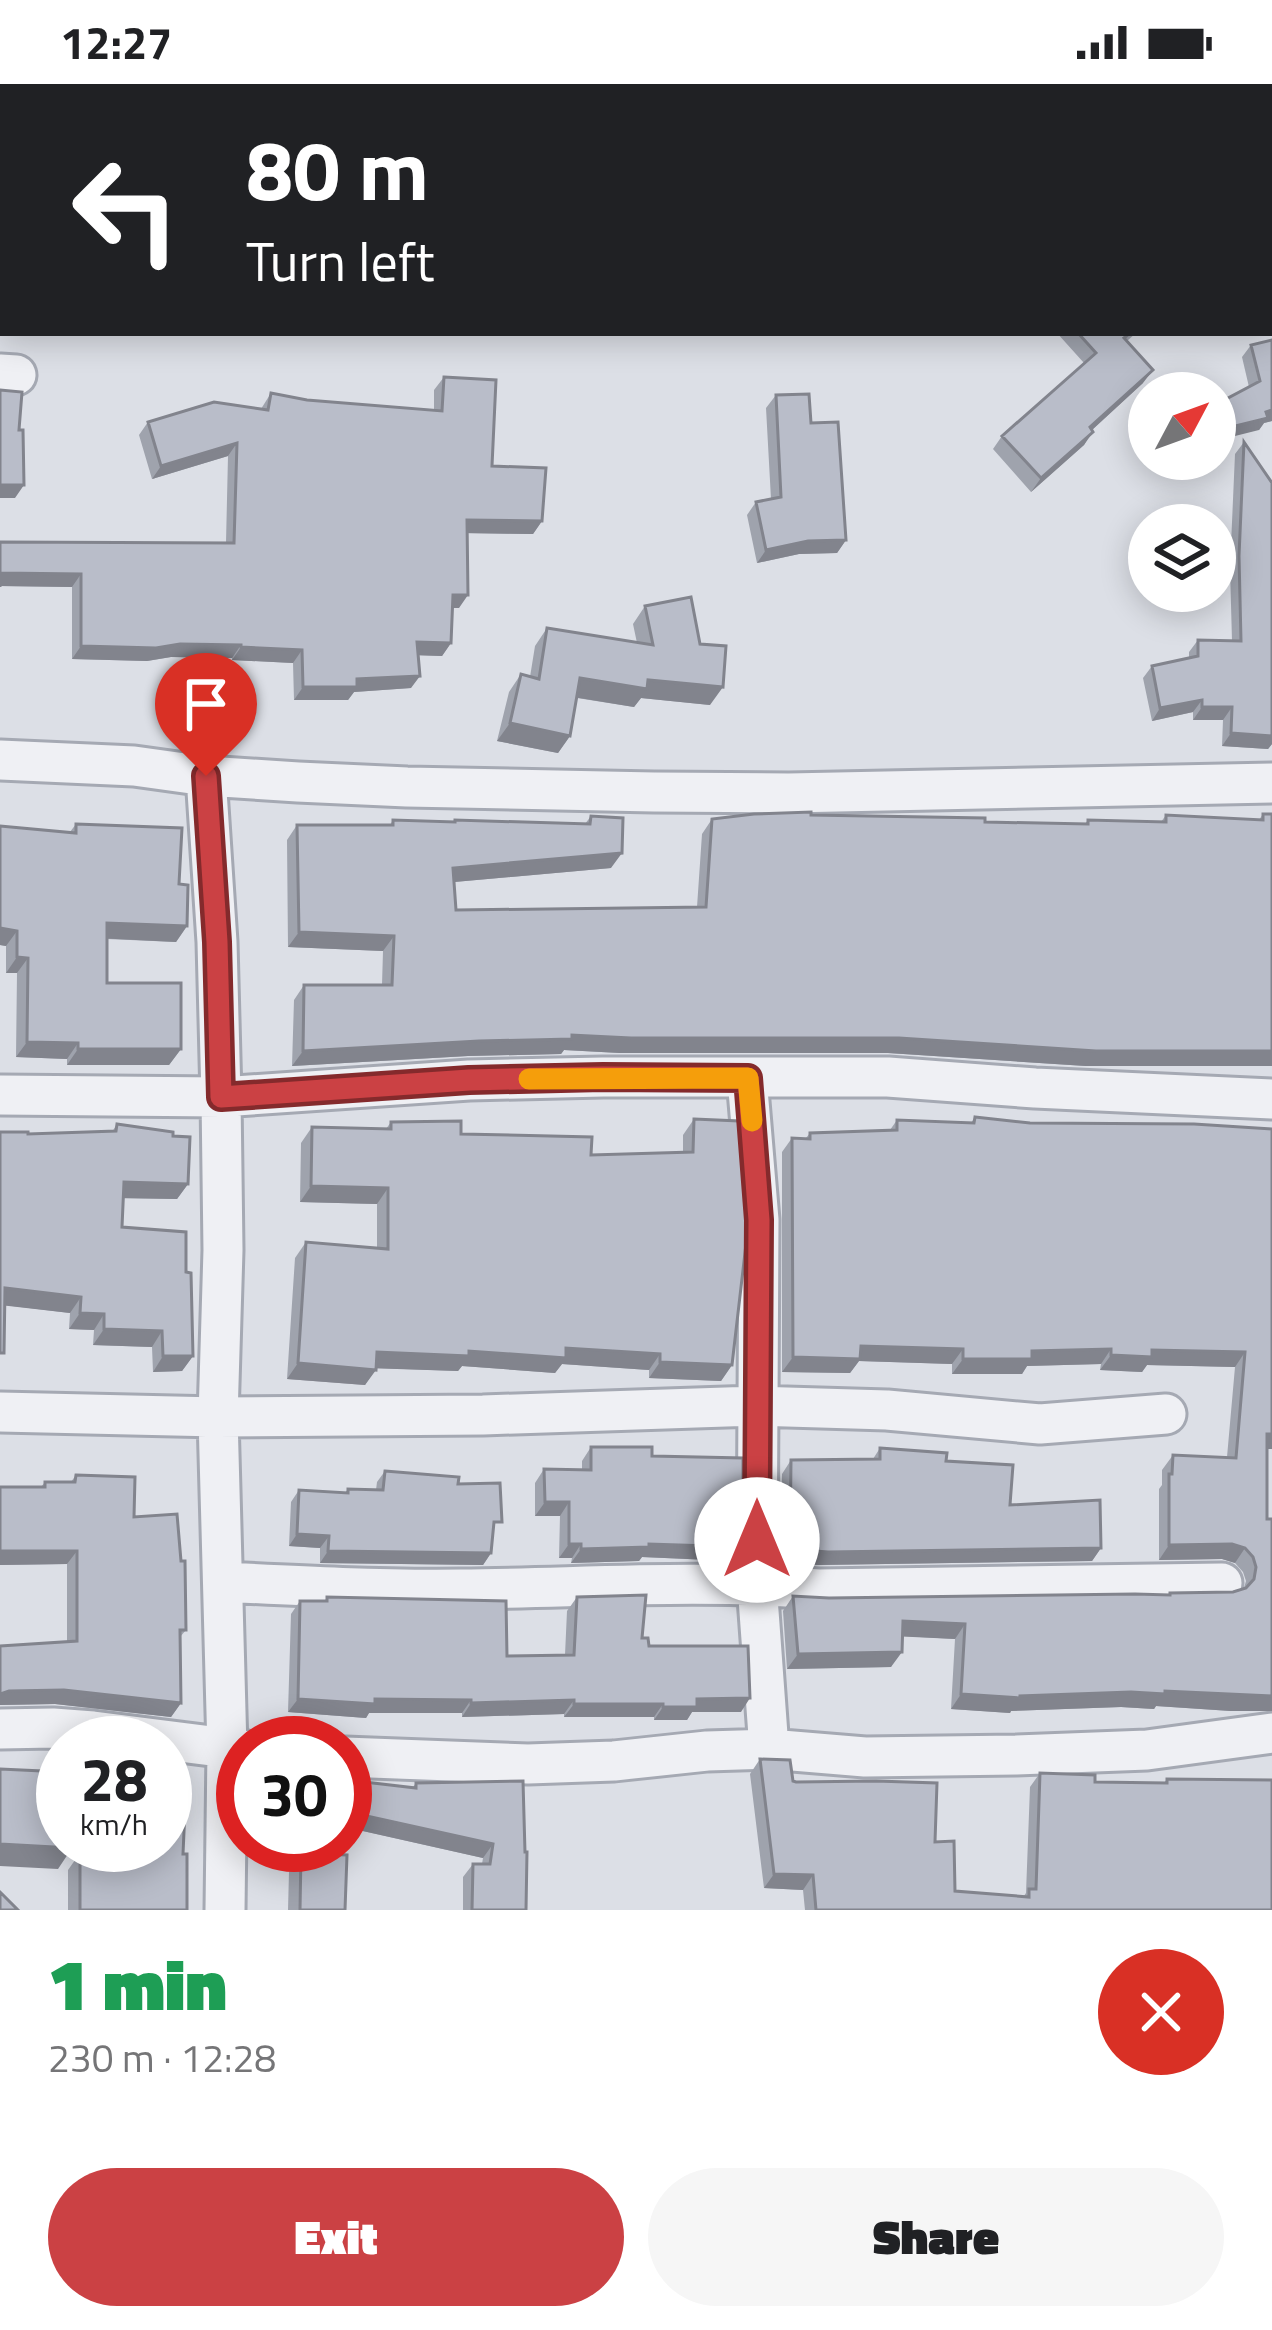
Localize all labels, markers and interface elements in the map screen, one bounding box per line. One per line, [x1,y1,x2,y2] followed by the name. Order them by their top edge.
[60,8,172,76] text: 12:27
[246,105,429,233] text: 80 m
[48,132,204,288] icon: left
[246,220,435,302] text: Turn left
[1128,372,1236,480] north arrow
[1128,372,1236,612] map controls
[1128,504,1236,612] button: layers
[155,653,257,776] pin
[173,671,239,737] icon: arrive
[694,1477,820,1603] position arrow
[216,1716,372,1872] speed limit sign: 30
[80,1733,148,1824] text: 28
[80,1801,148,1847] text: km/h
[48,1928,227,2038] text: 1 min
[1098,1949,1224,2075] button: close
[48,2028,276,2087] text: 230 m · 12:28
[48,2168,624,2306] button: Exit
[648,2168,1224,2306] button: Share

